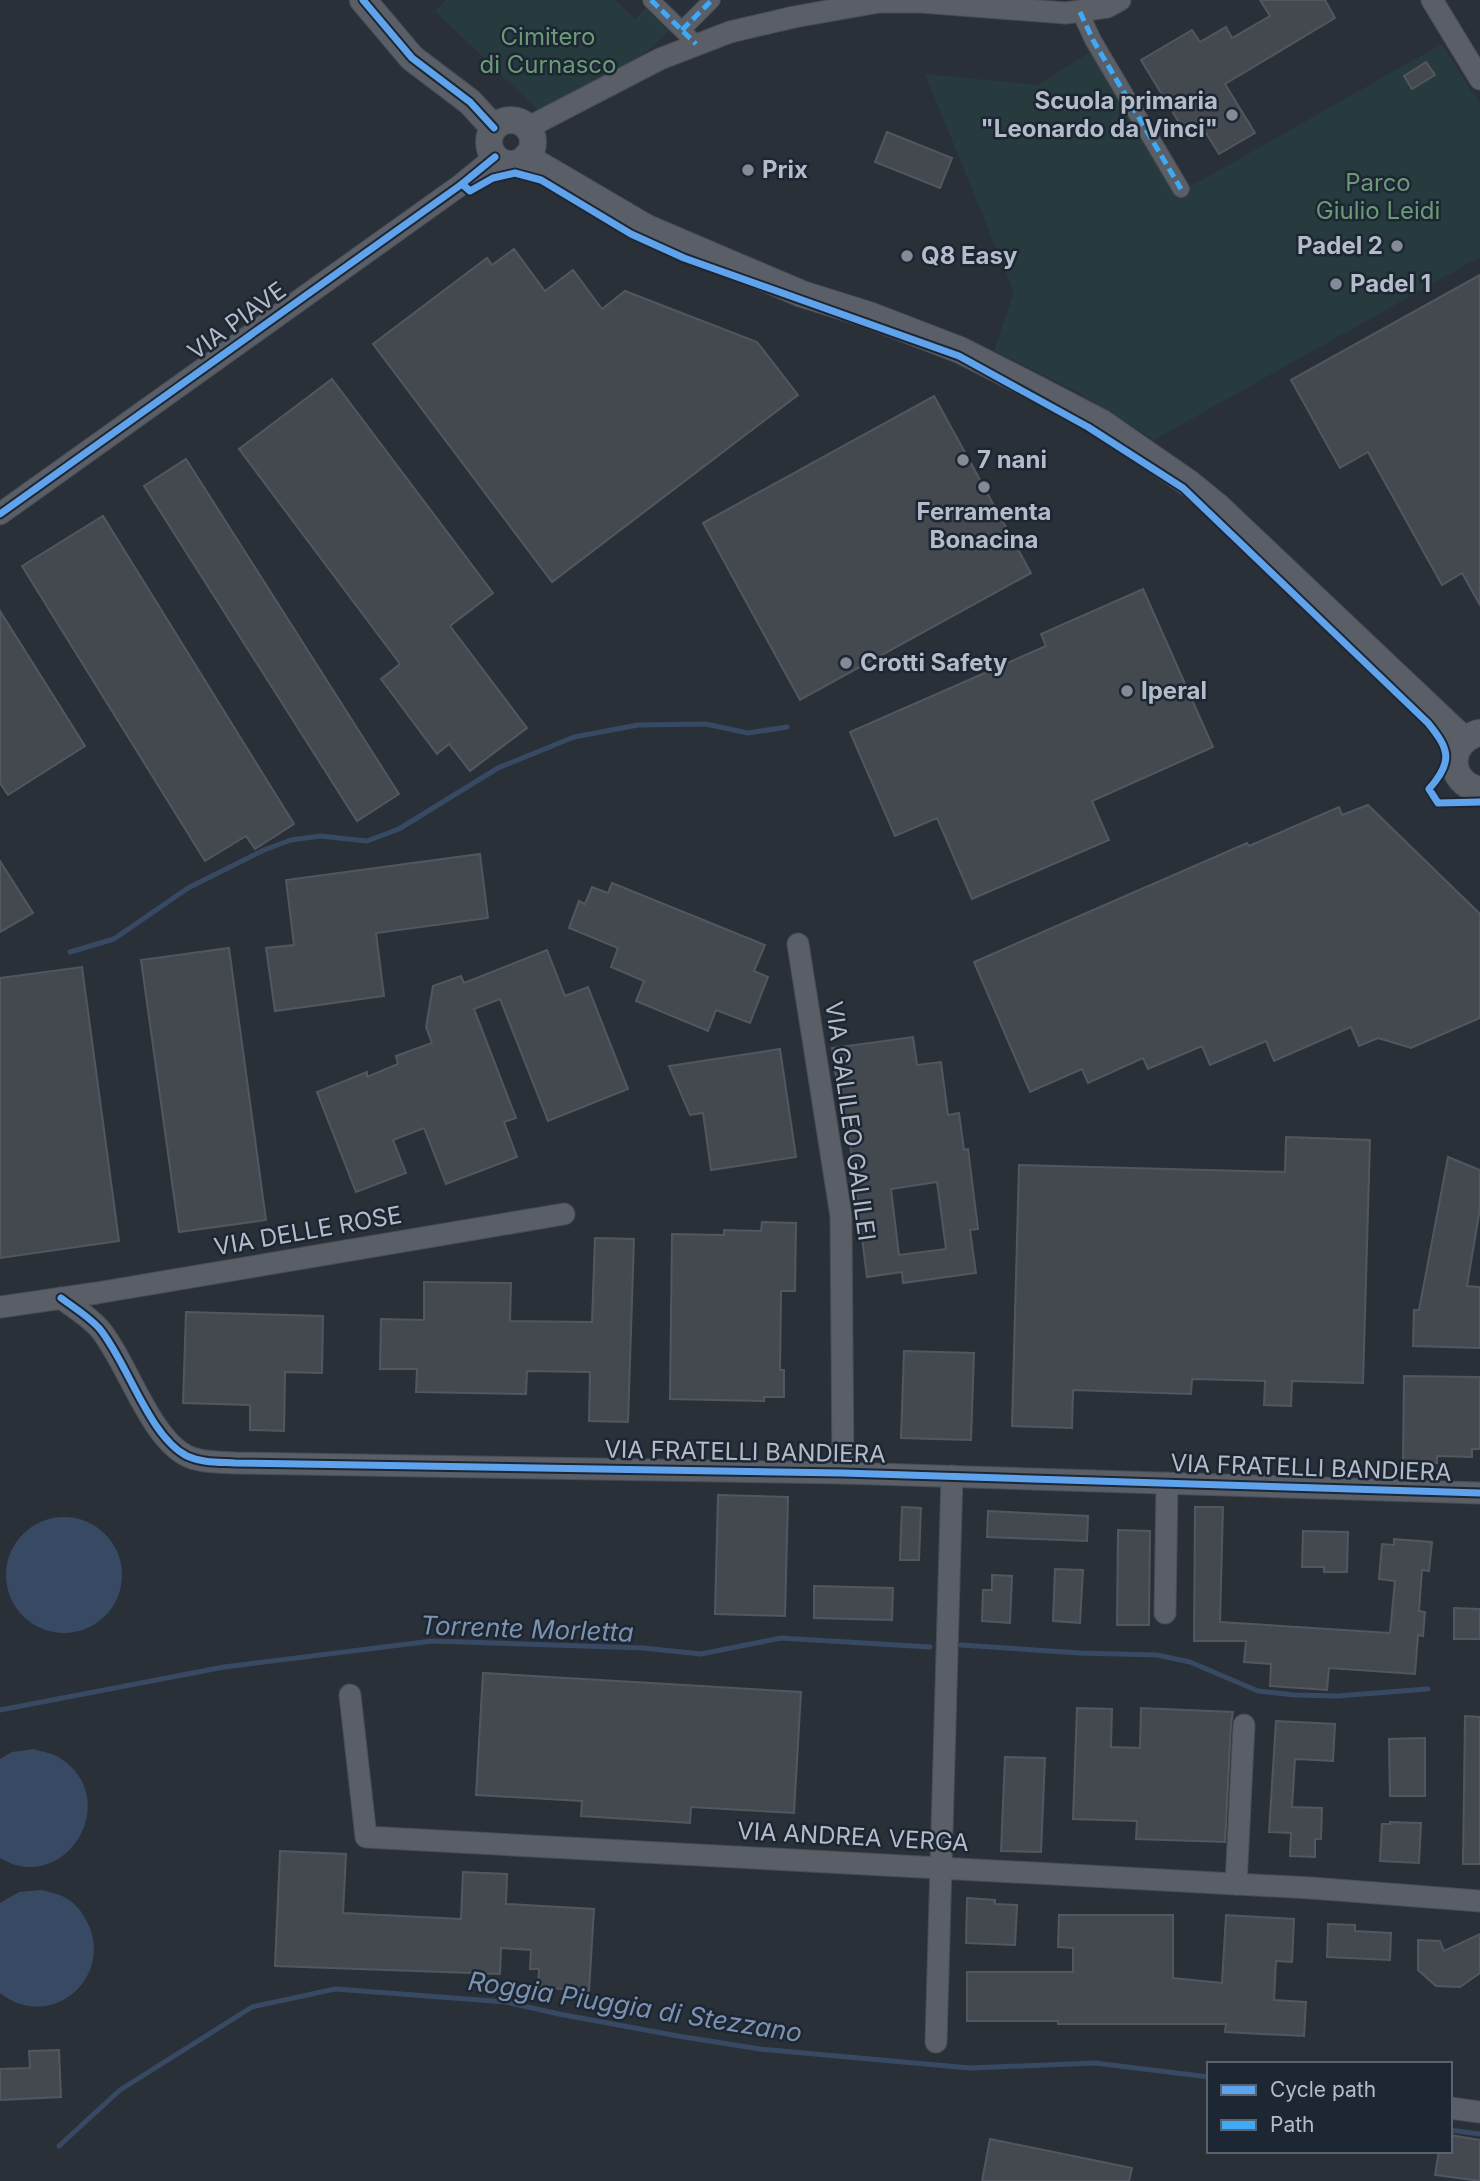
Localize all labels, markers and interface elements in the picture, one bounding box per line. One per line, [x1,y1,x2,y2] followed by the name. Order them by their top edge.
[480,22,616,79] park label: Cimitero di Curnasco
[981,86,1218,143] place label: Scuola primaria "Leonardo da Vinci"
[1224,107,1240,123] marker: Scuola primaria "Leonardo da Vinci"
[762,155,808,184] place label: Prix
[740,162,756,178] marker: Prix
[1316,168,1440,225] park label: Parco Giulio Leidi
[1297,231,1383,260] place label: Padel 2
[1389,238,1405,254] marker: Padel 2
[921,241,1018,270] place label: Q8 Easy
[899,248,915,264] marker: Q8 Easy
[1350,269,1431,298] place label: Padel 1
[182,275,291,366] street label: VIA PIAVE
[1328,276,1344,292] marker: Padel 1
[977,445,1047,474] place label: 7 nani
[955,452,971,468] marker: 7 nani
[976,479,992,495] marker: Ferramenta Bonacina
[917,497,1052,554] place label: Ferramenta Bonacina
[860,648,1008,677] place label: Crotti Safety
[838,655,854,671] marker: Crotti Safety
[1141,676,1207,705] place label: Iperal
[1119,683,1135,699] marker: Iperal
[819,999,882,1243] street label: VIA GALILEO GALILEI
[212,1200,404,1261] street label: VIA DELLE ROSE
[604,1435,886,1468] street label: VIA FRATELLI BANDIERA
[1170,1448,1452,1487] street label: VIA FRATELLI BANDIERA
[420,1609,634,1648] water label: Torrente Morletta
[737,1816,970,1857] street label: VIA ANDREA VERGA
[466,1965,804,2048] water label: Roggia Piuggia di Stezzano
[1207,2062,1452,2153] legend
[1270,2077,1376,2102] text: Cycle path
[1270,2112,1315,2137] text: Path

